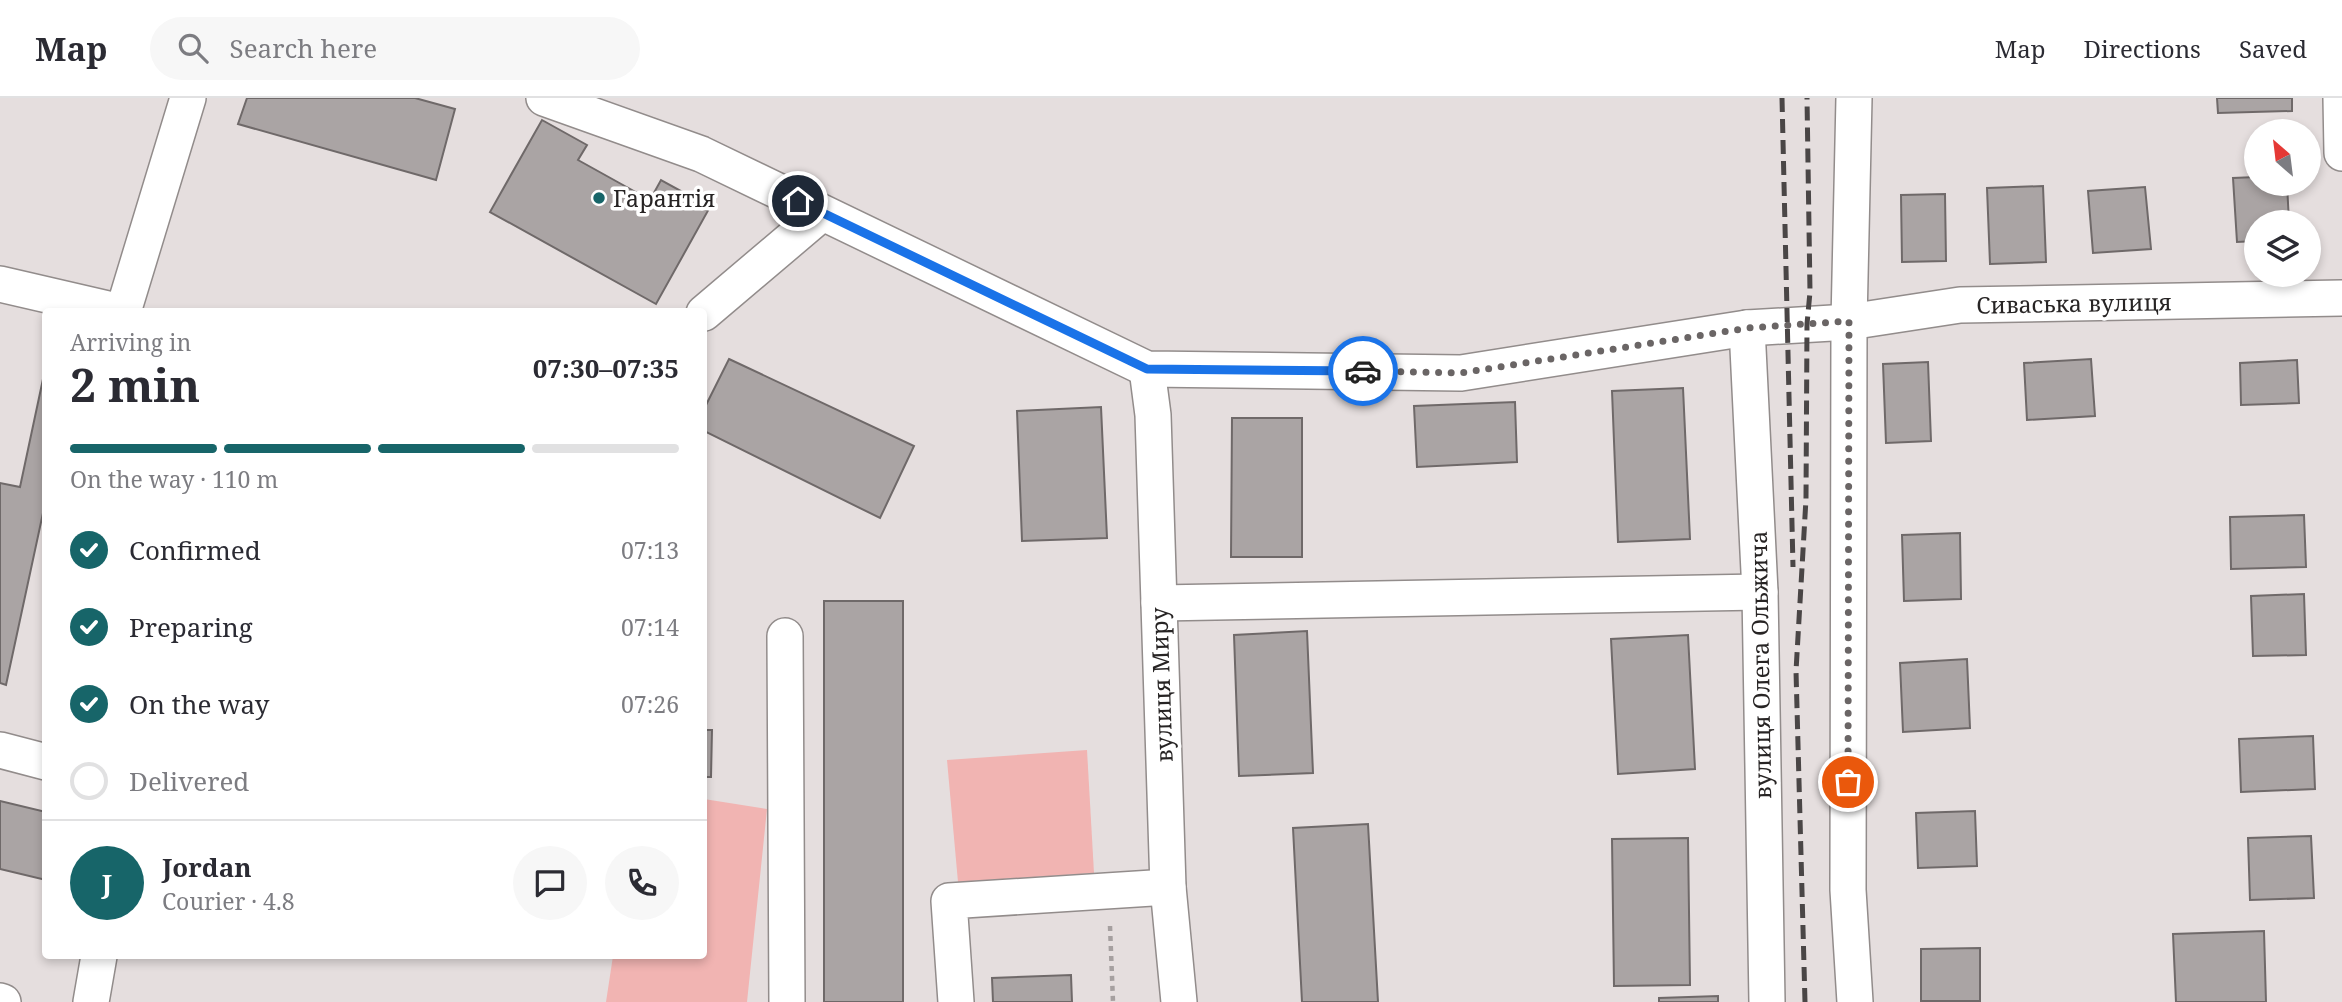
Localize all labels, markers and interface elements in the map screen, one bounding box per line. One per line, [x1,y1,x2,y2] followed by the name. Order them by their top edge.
[150,17,640,80] search box
[35,26,108,71] text: Map
[174,29,212,67] icon: search
[230,30,377,66] text: Search here
[1995,32,2046,65] text: Map
[2084,32,2201,65] text: Directions
[2239,32,2307,65] text: Saved
[2244,119,2320,196] north arrow
[2244,119,2321,287] map controls
[768,171,828,231] pin
[613,182,715,214] place label: Гарантія
[779,182,817,220] icon: home
[591,190,607,206] marker: Гарантія
[2244,210,2321,287] button: layers
[1976,285,2172,321] street label: Сиваська вулиця
[70,326,191,358] text: Arriving in
[1328,336,1398,406] courier
[533,350,679,386] text: 07:30–07:35
[1344,352,1382,390] icon: car
[70,353,200,415] text: 2 min
[70,463,278,495] text: On the way · 110 m
[70,531,108,569] icon: check
[1742,531,1778,799] street label: вулиця Олега Ольжича
[129,532,261,568] text: Confirmed
[621,534,679,566] text: 07:13
[1142,606,1180,763] street label: вулиця Миру
[70,608,108,646] icon: check
[129,609,253,645] text: Preparing
[621,611,679,643] text: 07:14
[70,685,108,723] icon: check
[129,686,269,722] text: On the way
[621,688,679,720] text: 07:26
[1818,752,1878,812] pin
[129,763,249,799] text: Delivered
[1829,763,1867,801] icon: bag
[513,846,587,920] button: chat
[605,846,679,920] button: phone
[162,849,252,885] text: Jordan
[102,865,112,901] text: J
[162,885,295,917] text: Courier · 4.8

